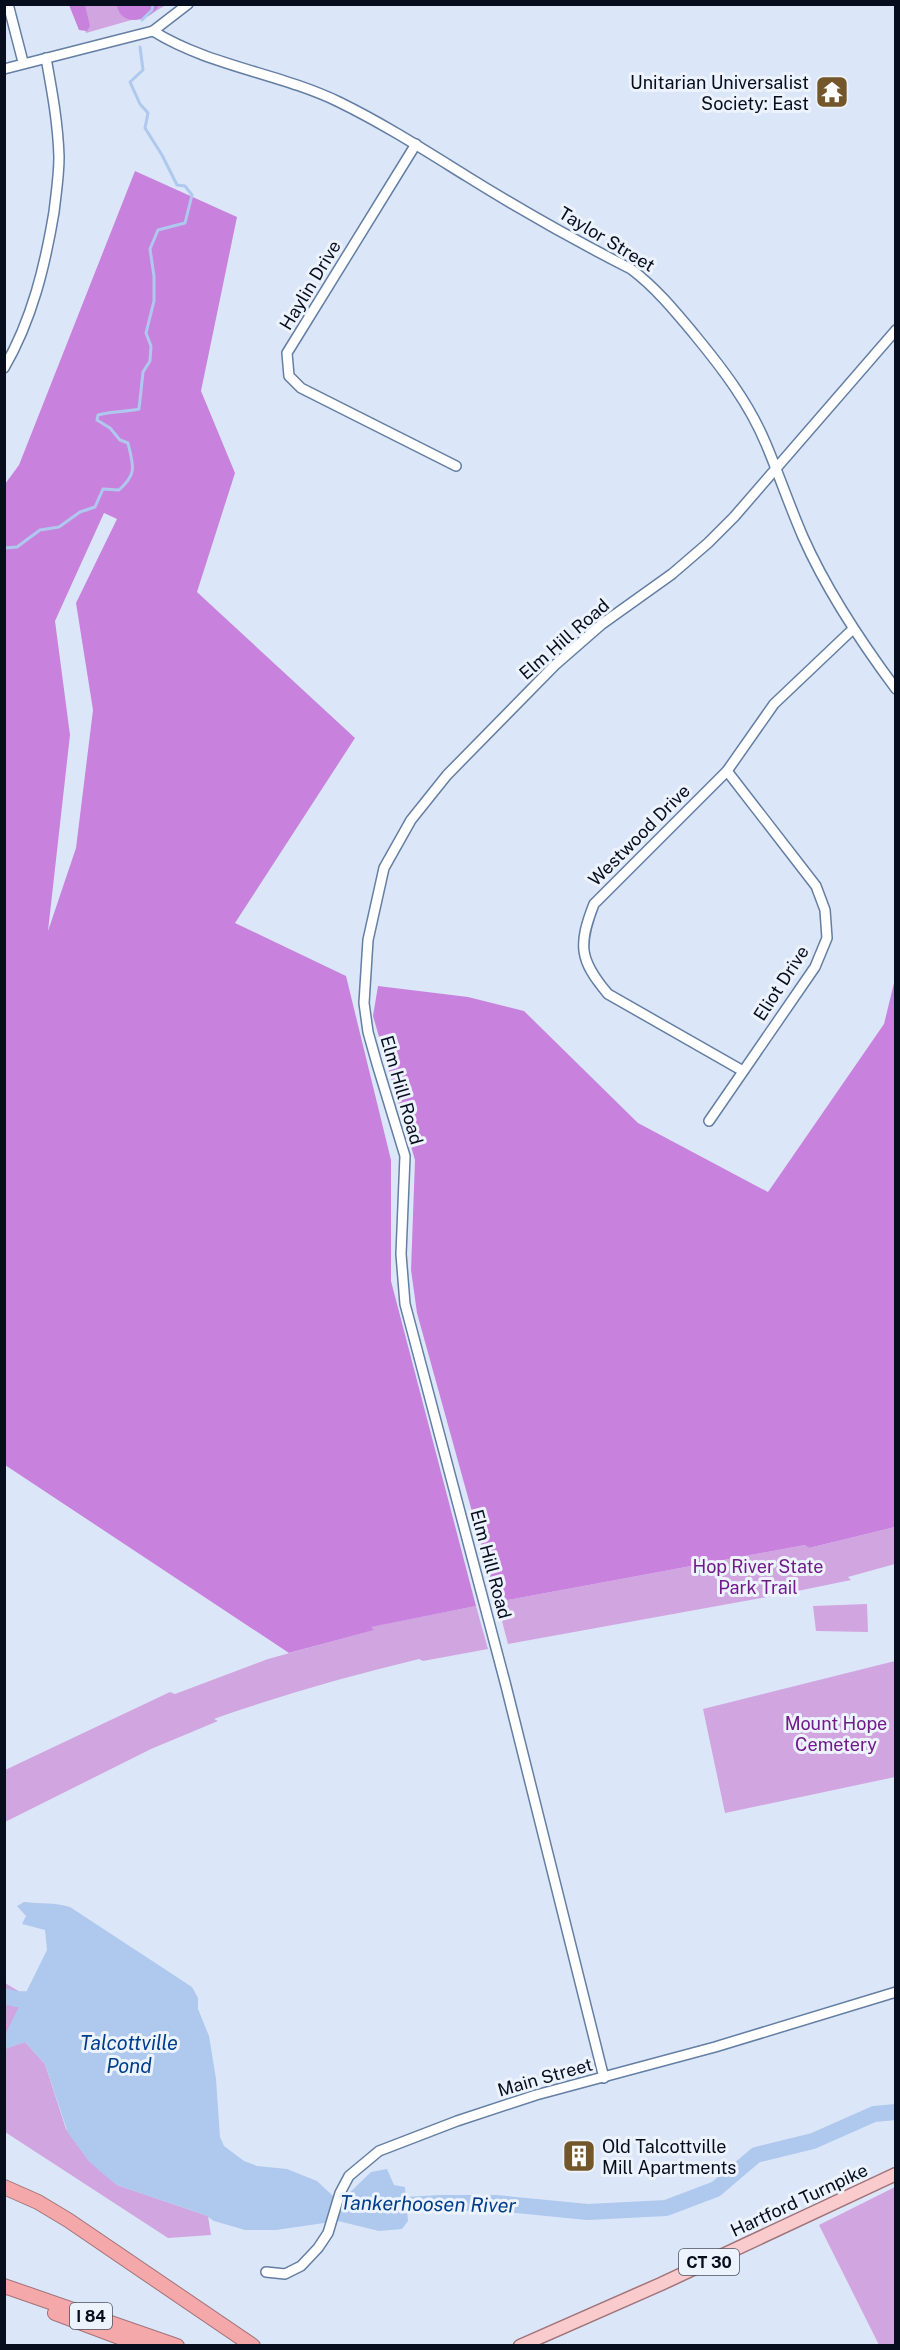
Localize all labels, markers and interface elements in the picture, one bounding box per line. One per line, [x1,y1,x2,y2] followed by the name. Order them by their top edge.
[630,72,809,114] place label: Unitarian Universalist Society: East
[814,74,850,110] temple icon: Unitarian Universalist Society: East
[555,202,659,276] street label: Taylor Street
[275,236,345,334] street label: Haylin Drive
[515,594,613,684] street label: Elm Hill Road
[584,780,694,890] street label: Westwood Drive
[749,942,813,1024] street label: Eliot Drive
[376,1033,428,1147] street label: Elm Hill Road
[466,1507,516,1621] street label: Elm Hill Road
[692,1556,824,1598] park label: Hop River State Park Trail
[785,1713,887,1755] park label: Mount Hope Cemetery
[80,2031,178,2078] water label: Talcottville Pond
[495,2053,595,2101] street label: Main Street
[602,2136,736,2178] place label: Old Talcottville Mill Apartments
[561,2138,597,2174] building icon: Old Talcottville Mill Apartments
[727,2159,871,2241] street label: Hartford Turnpike
[340,2190,517,2218] water label: Tankerhoosen River
[679,2249,739,2275] road number: CT 30
[70,2303,112,2329] road number: I 84

